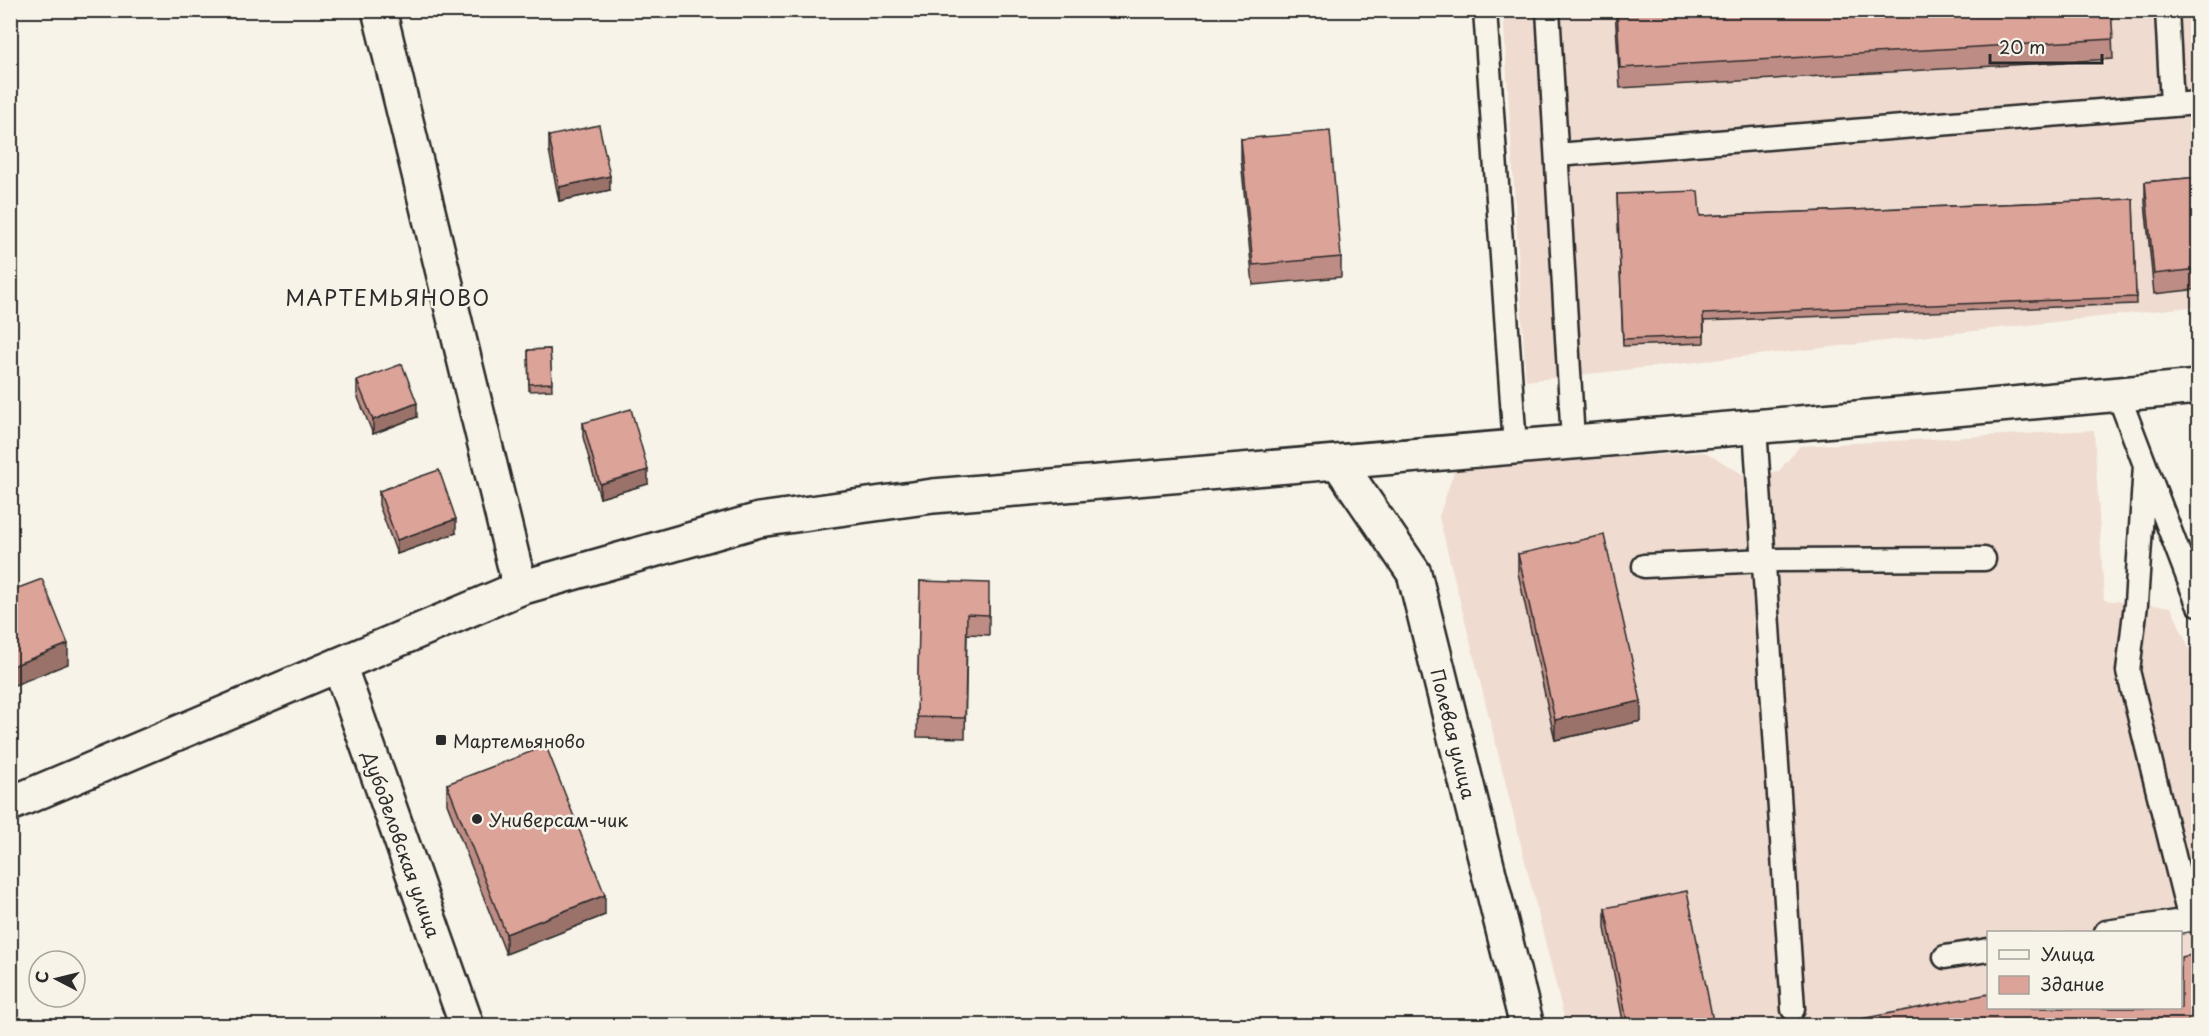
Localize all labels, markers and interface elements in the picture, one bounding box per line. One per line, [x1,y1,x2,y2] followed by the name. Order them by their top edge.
[1990,27,2102,65] scale bar
[1999,33,2045,60] text: 20 m
[285,281,491,313] district label: МАРТЕМЬЯНОВО
[1425,666,1483,802] street label: Полевая улица
[453,727,585,754] place label: Мартемьяново
[434,733,448,747] marker: Мартемьяново
[357,746,448,942] street label: Дубоделовская улица
[489,806,628,833] place label: Универсам-чик
[470,812,484,826] marker: Универсам-чик
[1987,931,2182,1009] legend
[2041,940,2095,967] text: Улица
[27,949,87,1009] north arrow
[28,970,54,984] text: С
[2041,970,2104,997] text: Здание

